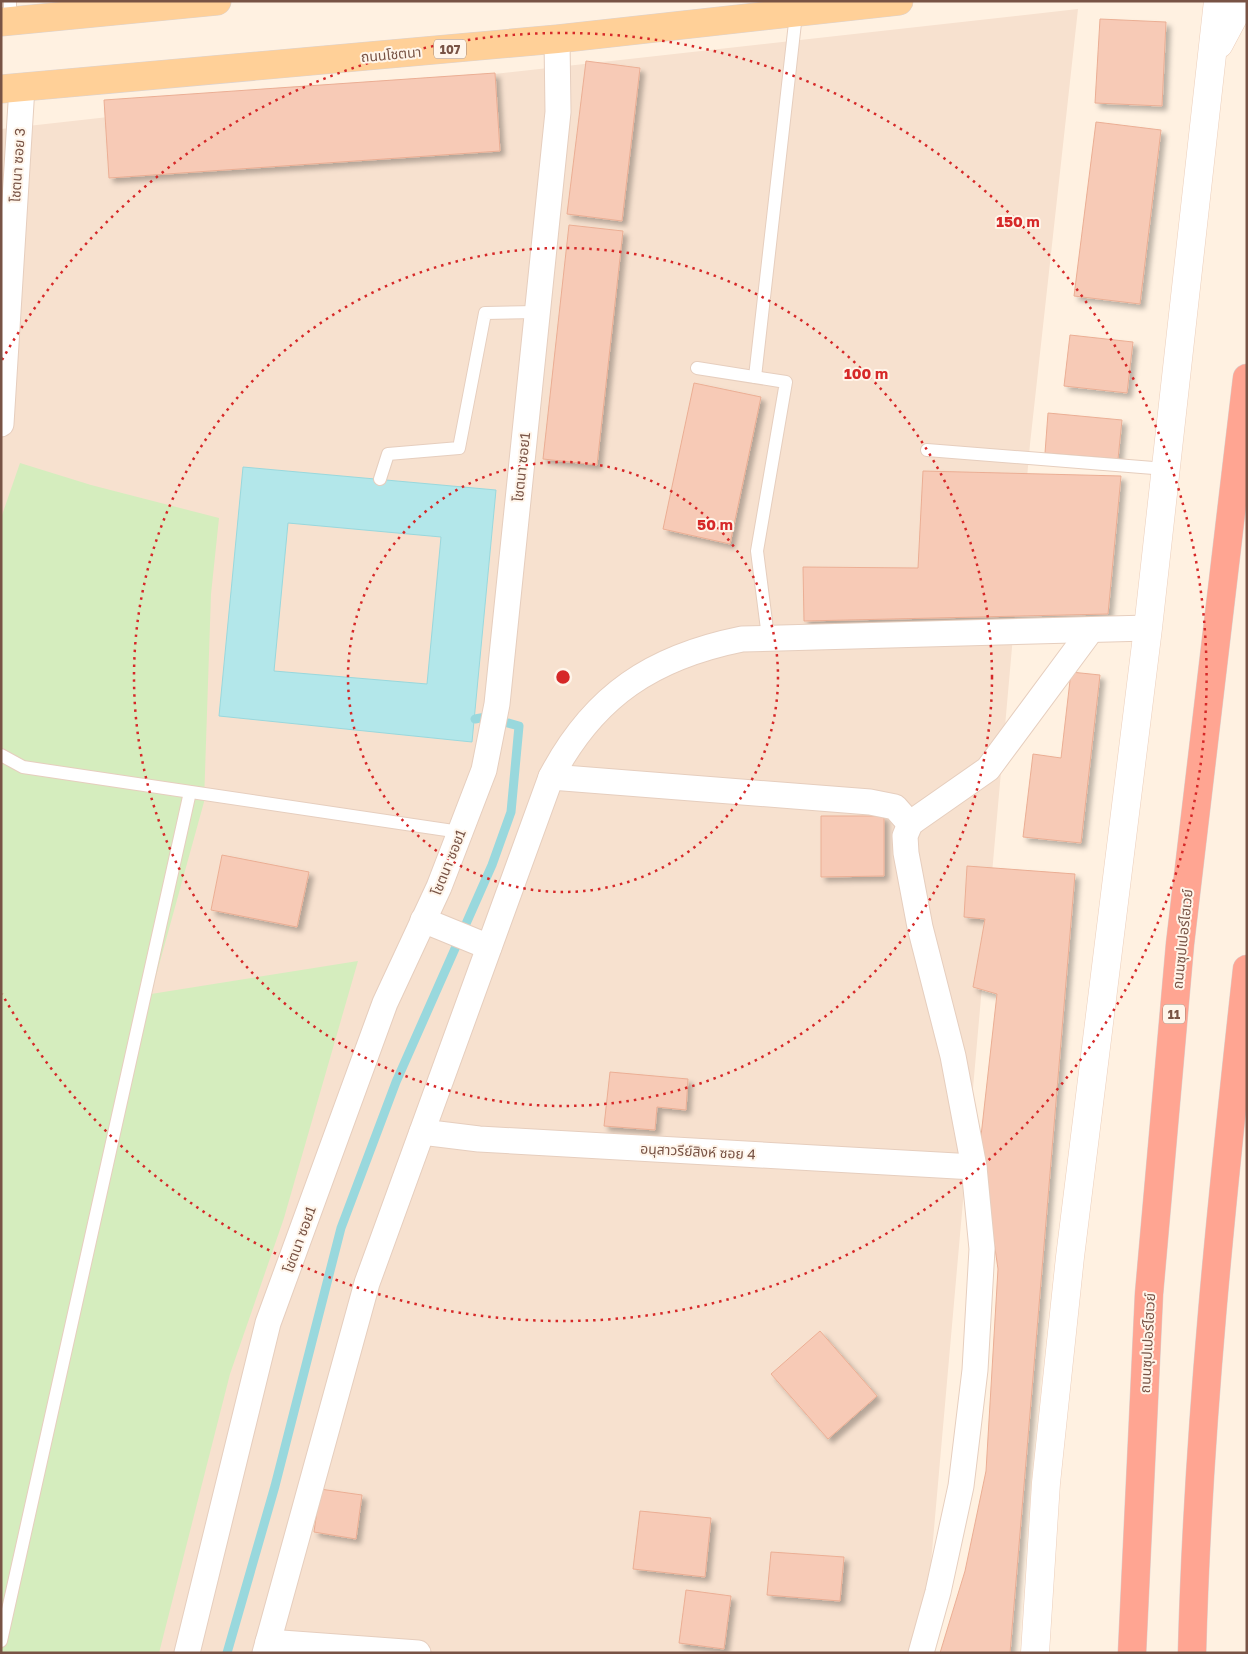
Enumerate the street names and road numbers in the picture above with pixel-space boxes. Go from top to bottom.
road number: 107 [434,40,466,59]
street label: ถนนโชตนา [360,43,422,65]
street label: โชตนา ซอย 3 [6,127,28,203]
street label: โชตนา ซอย1 [509,431,533,502]
street label: โชตนา ซอย1 [427,826,469,897]
street label: ถนนซุปเปอร์ไฮเวย์ [1168,888,1197,990]
road number: 11 [1163,1004,1185,1024]
street label: อนุสาวรีย์สิงห์ ซอย 4 [640,1139,756,1164]
street label: โชตนา ซอย1 [279,1203,319,1275]
street label: ถนนซุปเปอร์ไฮเวย์ [1136,1292,1159,1394]

